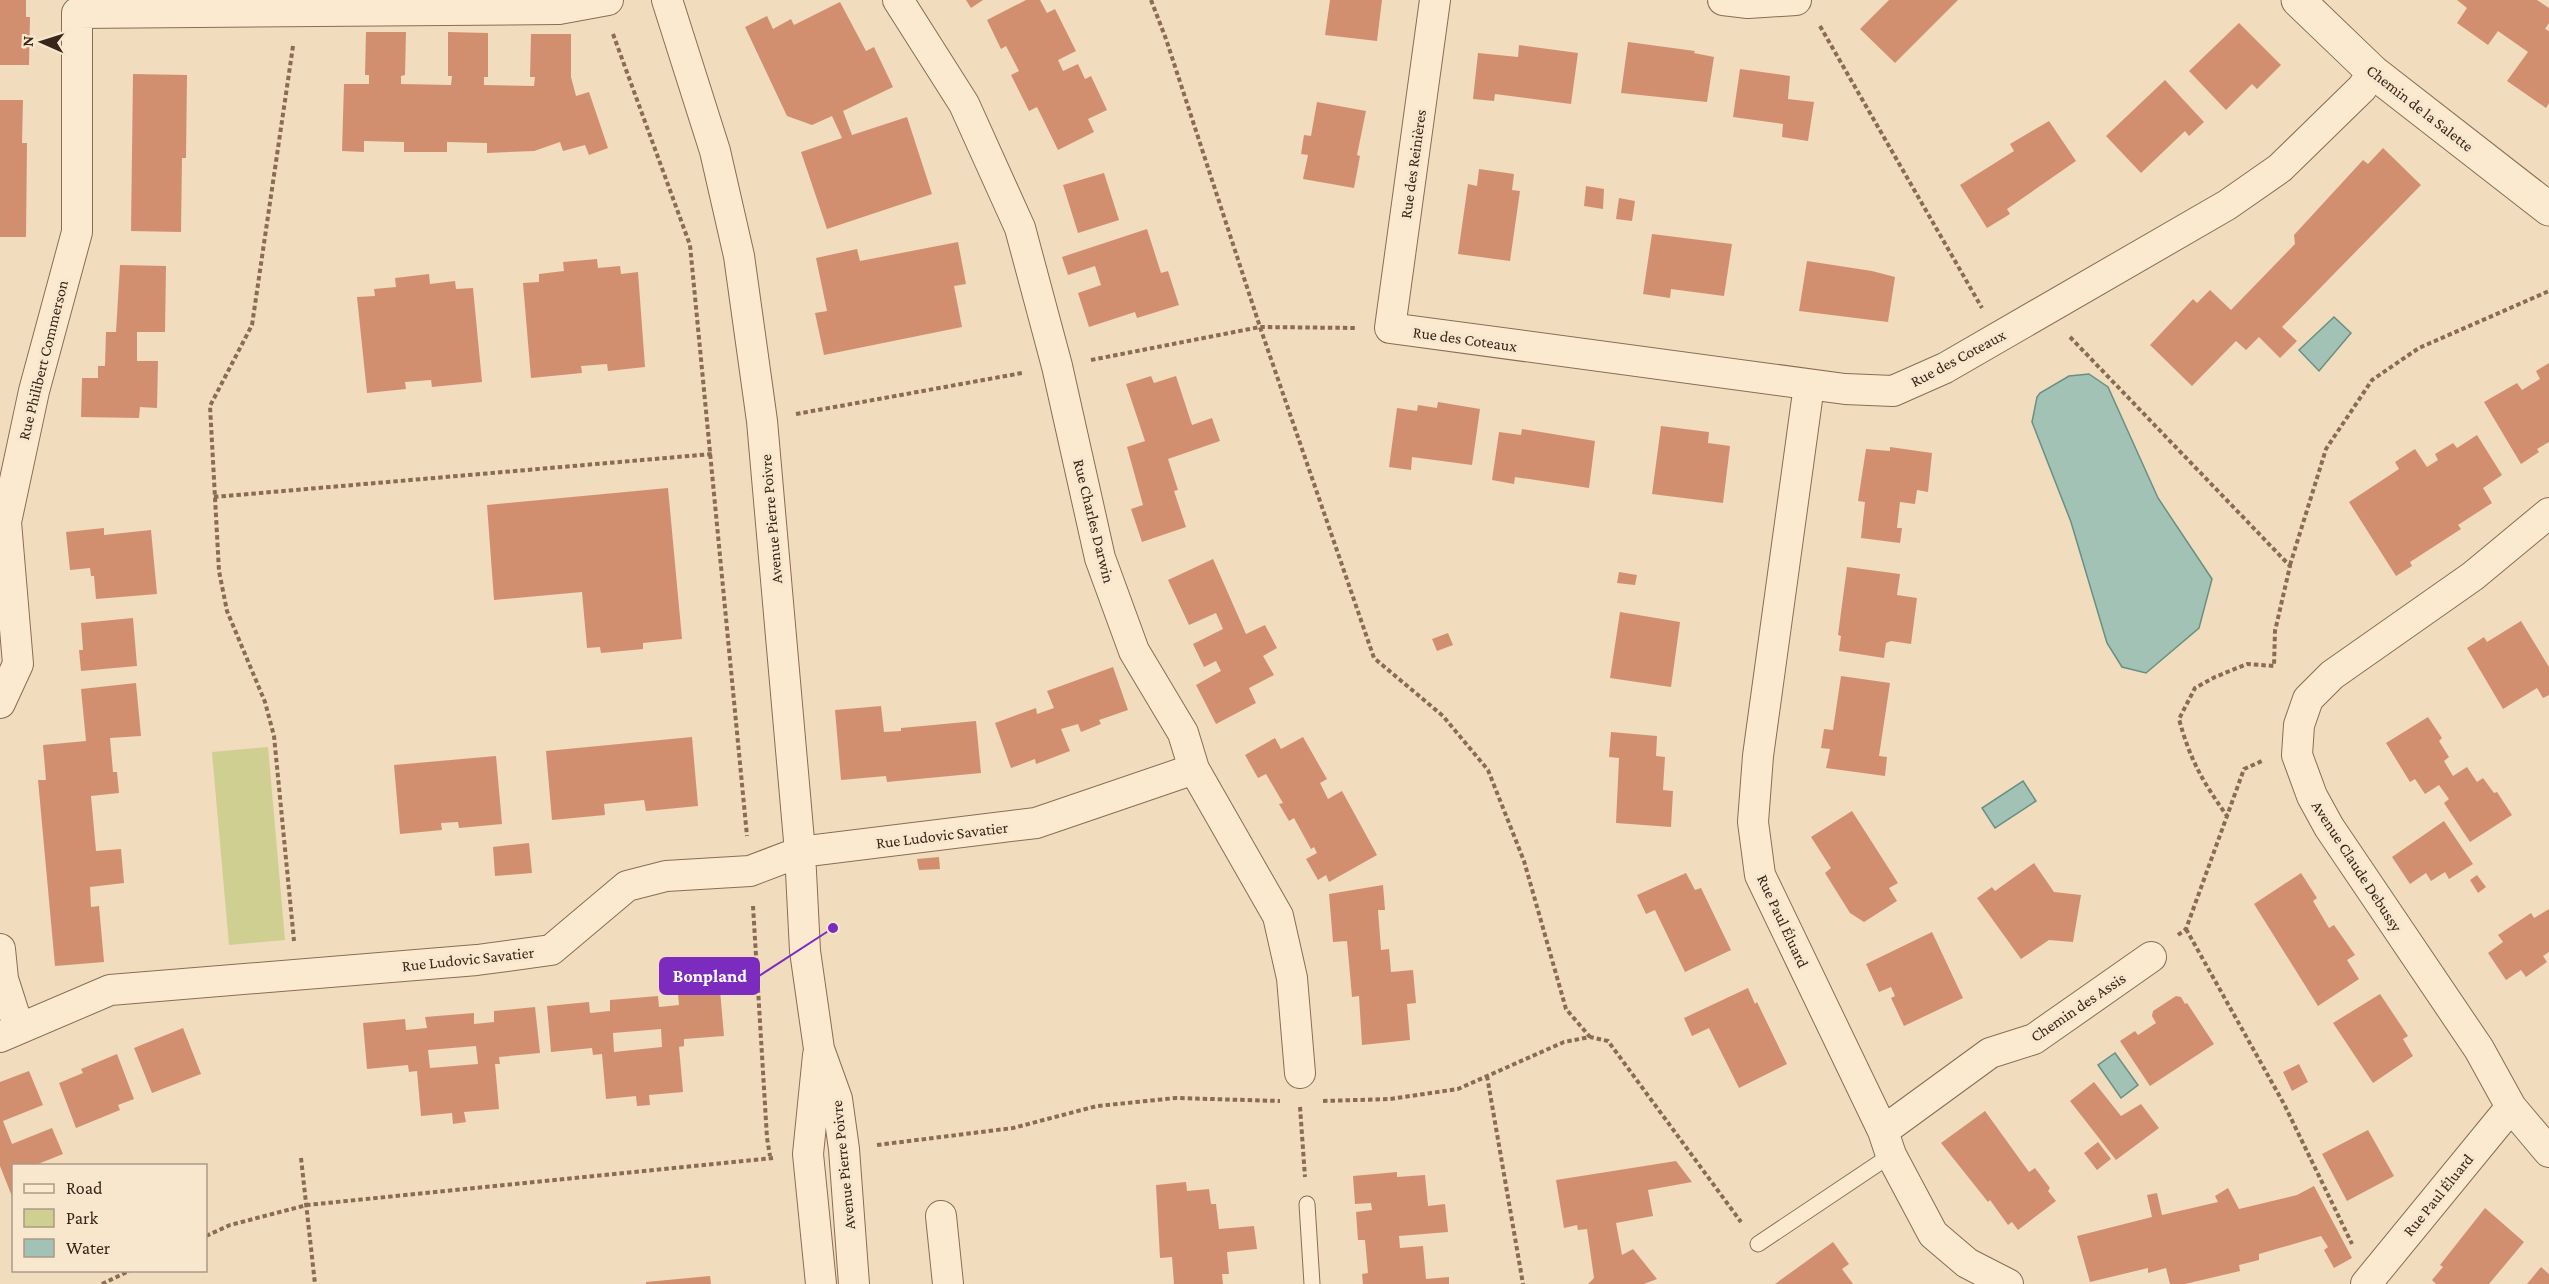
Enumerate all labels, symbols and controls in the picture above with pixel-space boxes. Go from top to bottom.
north arrow [12,12,72,72]
text: N [19,35,36,47]
street label: Chemin de la Salette [2363,61,2477,155]
street label: Rue des Reinières [1397,108,1429,220]
street label: Rue Philibert Commerson [15,278,71,442]
street label: Rue des Coteaux [1412,323,1519,355]
street label: Rue des Coteaux [1908,326,2009,390]
street label: Avenue Pierre Poivre [757,453,785,585]
street label: Rue Charles Darwin [1070,457,1118,585]
street label: Avenue Claude Debussy [2308,798,2406,936]
street label: Rue Ludovic Savatier [875,818,1009,852]
street label: Rue Paul Éluard [1754,872,1812,971]
street label: Rue Ludovic Savatier [401,944,535,974]
callout: Bonpland [660,958,759,994]
text: Bonpland [673,966,747,986]
street label: Chemin des Assis [2027,969,2129,1045]
street label: Avenue Pierre Poivre [828,1099,858,1231]
street label: Rue Paul Éluard [2400,1150,2477,1239]
legend [12,1164,207,1272]
text: Road [66,1178,103,1198]
text: Park [66,1208,98,1228]
text: Water [66,1238,111,1258]

